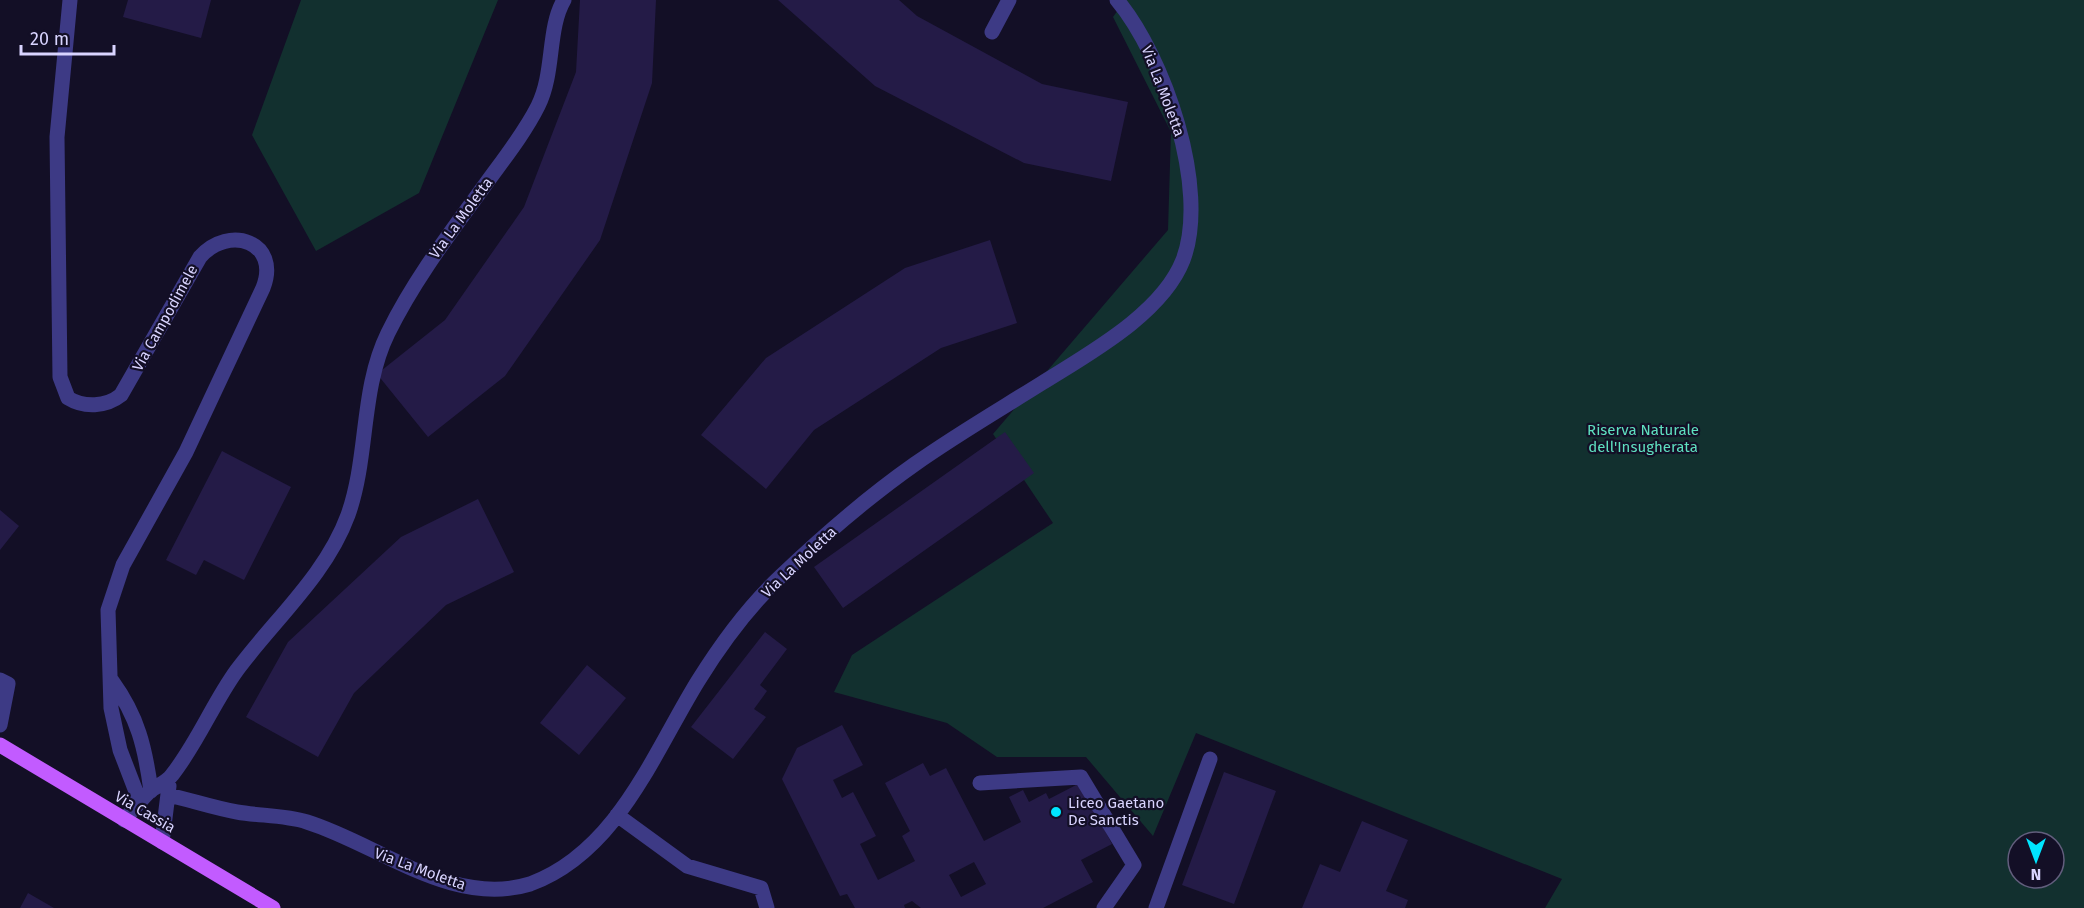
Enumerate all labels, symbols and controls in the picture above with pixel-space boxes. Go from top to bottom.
scale bar [21,18,114,56]
text: 20 m [30,28,69,50]
street label: Via La Moletta [1137,43,1189,139]
street label: Via La Moletta [426,174,496,262]
street label: Via Campodimele [128,262,202,374]
park label: Riserva Naturale dell'Insugherata [1587,421,1699,456]
street label: Via La Moletta [758,523,840,601]
street label: Via Cassia [111,787,179,837]
place label: Liceo Gaetano De Sanctis [1068,794,1164,829]
marker: Liceo Gaetano De Sanctis [1049,805,1063,819]
north arrow [2006,830,2066,890]
street label: Via La Moletta [372,844,468,894]
text: N [2031,865,2041,884]

